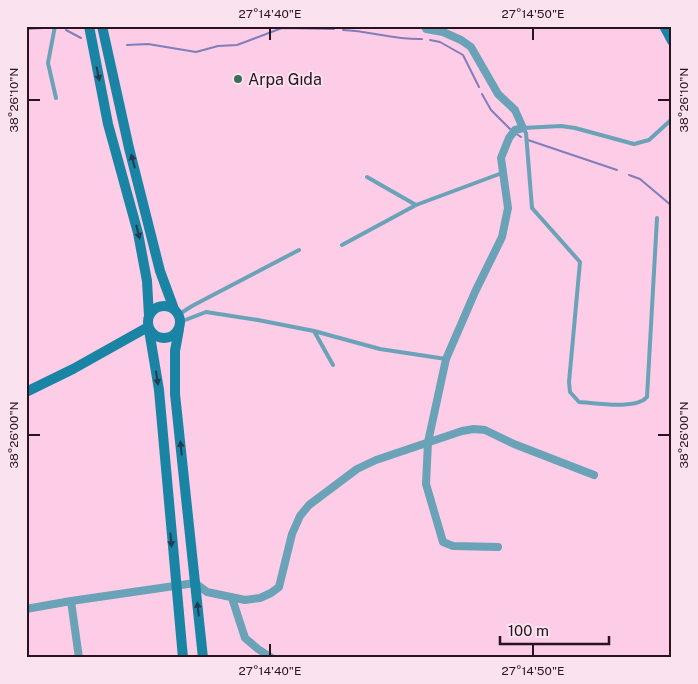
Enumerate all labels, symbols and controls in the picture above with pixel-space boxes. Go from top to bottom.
text: 27°14'40"E [239,7,301,21]
text: 27°14'50"E [502,7,564,21]
one-way arrow [95,67,103,83]
text: 38°26'10"N [7,68,21,132]
text: 38°26'10"N [677,68,691,132]
place label: Arpa Gıda [248,70,322,89]
marker: Arpa Gıda [232,73,244,85]
one-way arrow [129,154,137,169]
one-way arrow [134,224,142,239]
one-way arrow [153,370,161,386]
text: 38°26'00"N [7,401,21,469]
text: 38°26'00"N [677,401,691,469]
one-way arrow [177,439,185,455]
one-way arrow [168,532,176,548]
one-way arrow [193,601,201,617]
scale bar [500,614,609,646]
text: 100 m [508,622,549,639]
text: 27°14'40"E [239,664,301,678]
text: 27°14'50"E [502,664,564,678]

